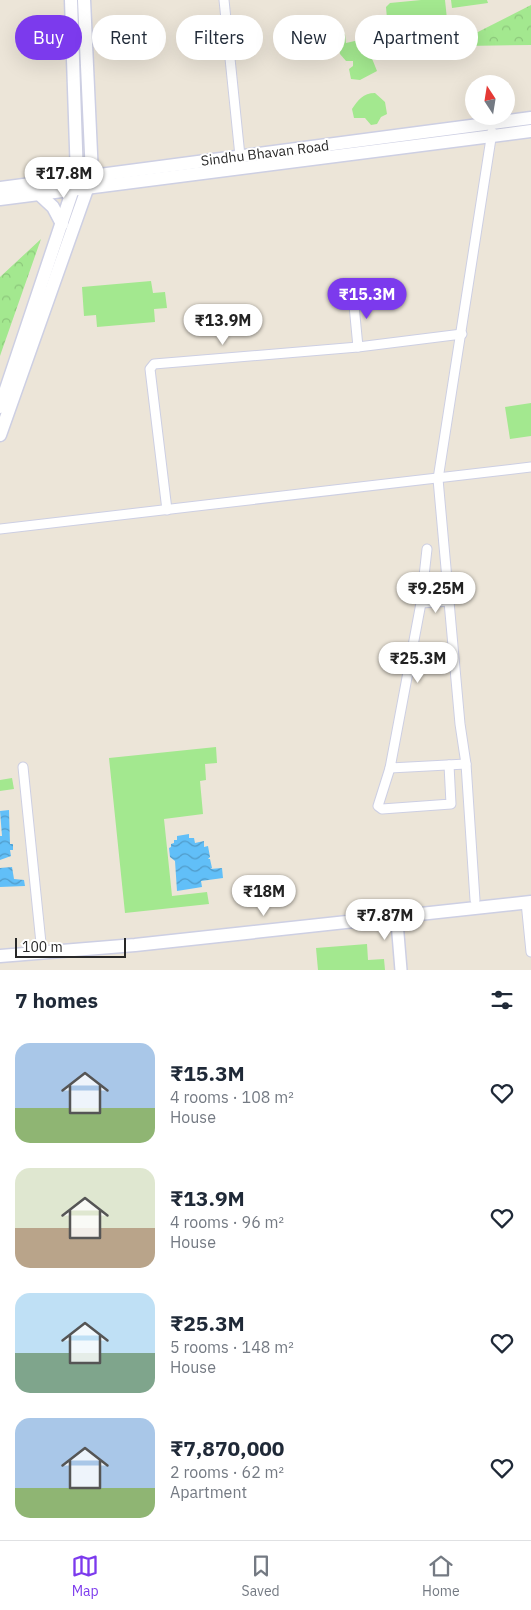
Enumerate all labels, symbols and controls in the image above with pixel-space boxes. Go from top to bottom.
chip: Buy [15,15,82,60]
chip: Rent [92,15,166,60]
chip: Filters [176,15,263,60]
chip: New [273,15,345,60]
chip: Apartment [355,15,478,60]
north arrow [465,75,515,125]
map controls [465,75,515,125]
street label: Sindhu Bhavan Road [200,136,330,170]
pin: ₹17.8M [23,156,105,199]
text: ₹17.8M [36,163,92,183]
pin: ₹15.3M [326,278,408,320]
text: ₹15.3M [339,284,395,304]
pin: ₹13.9M [182,304,264,346]
text: ₹13.9M [195,310,251,330]
pin: ₹9.25M [395,572,477,614]
text: ₹9.25M [408,578,464,598]
pin: ₹25.3M [377,642,459,684]
text: ₹25.3M [390,648,446,668]
pin: ₹18M [234,874,294,917]
text: ₹18M [243,881,285,901]
pin: ₹7.87M [344,898,426,941]
text: ₹7.87M [357,905,413,925]
scale bar [15,935,126,958]
text: 100 m [22,938,63,956]
text: 7 homes [15,986,98,1014]
icon: filters [488,986,516,1014]
text: ₹15.3M [170,1059,245,1087]
icon: home [55,1063,115,1123]
icon: heart [488,1079,516,1107]
text: 4 rooms · 108 m² [170,1087,294,1107]
text: House [170,1107,216,1127]
text: ₹13.9M [170,1184,245,1212]
icon: home [55,1188,115,1248]
icon: heart [488,1204,516,1232]
text: 4 rooms · 96 m² [170,1212,284,1232]
text: House [170,1232,216,1252]
text: ₹25.3M [170,1309,245,1337]
icon: home [55,1313,115,1373]
icon: heart [488,1329,516,1357]
text: 5 rooms · 148 m² [170,1337,294,1357]
text: House [170,1357,216,1377]
text: ₹7,870,000 [170,1434,284,1462]
icon: home [55,1438,115,1498]
icon: heart [488,1454,516,1482]
text: 2 rooms · 62 m² [170,1462,284,1482]
text: Apartment [170,1482,247,1502]
tab: Map [71,1552,99,1600]
tab: Saved [242,1552,280,1600]
tab: Home [422,1552,460,1600]

